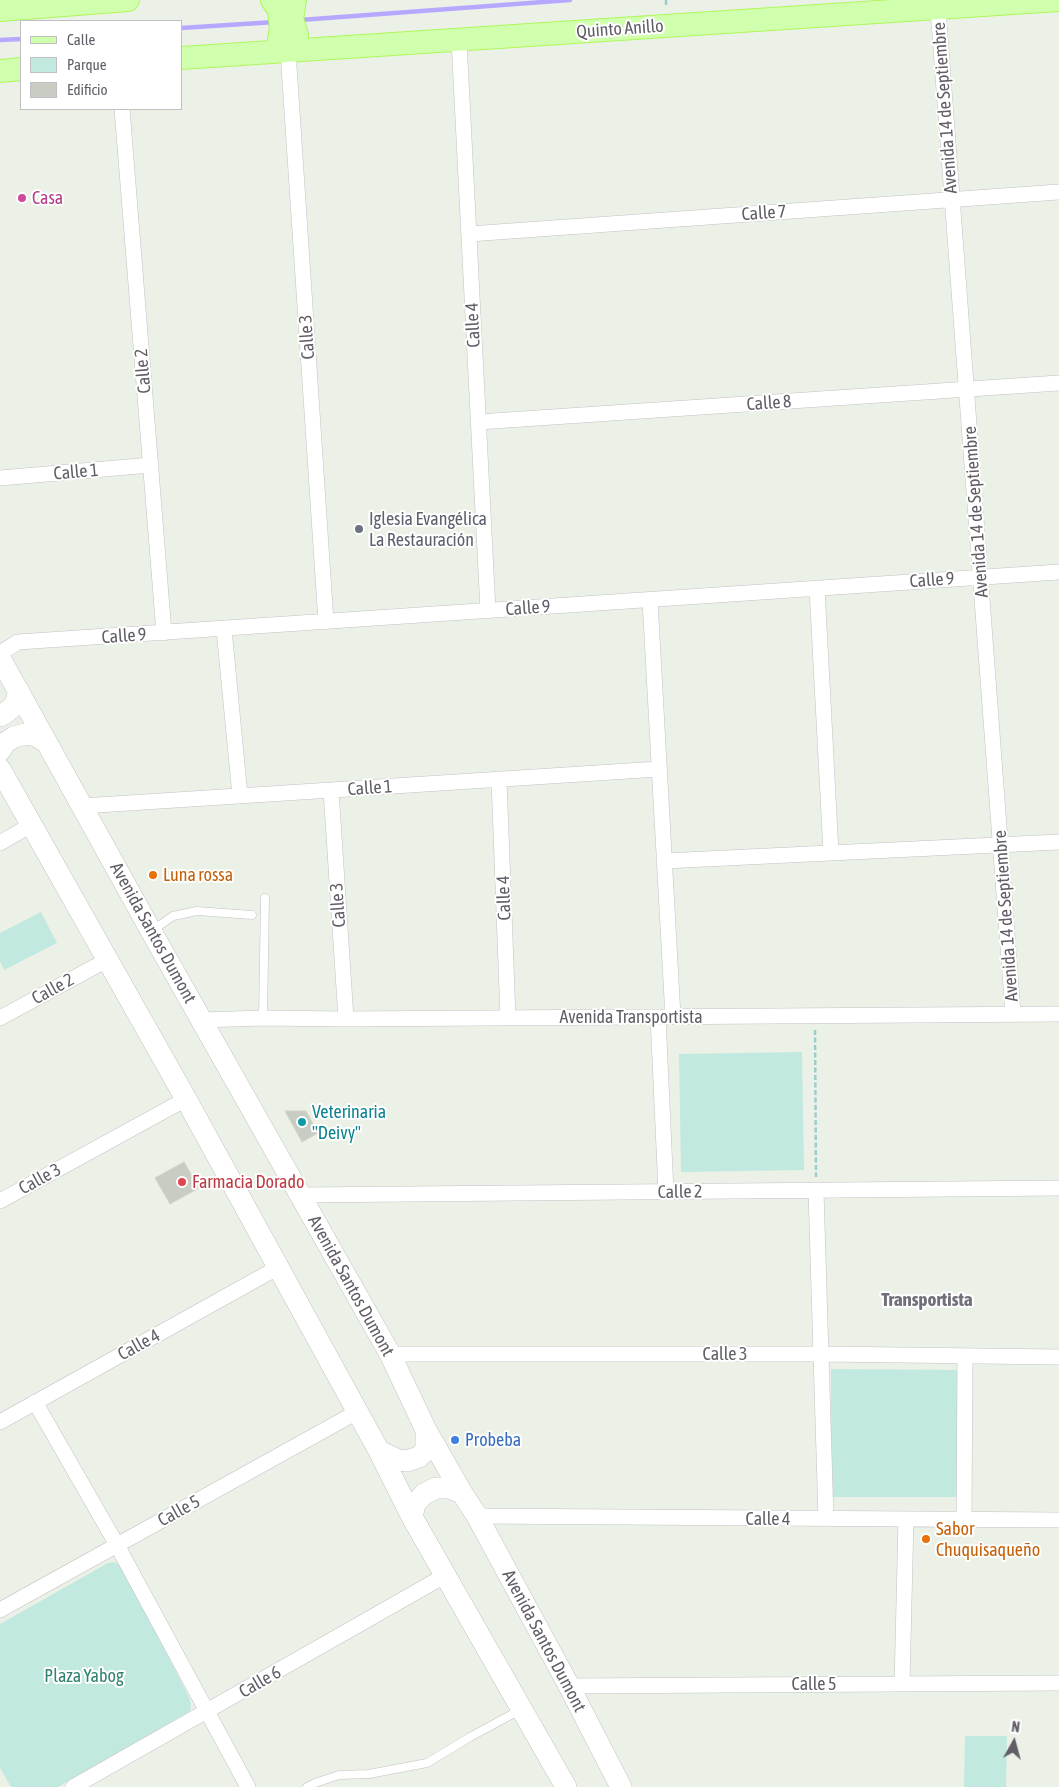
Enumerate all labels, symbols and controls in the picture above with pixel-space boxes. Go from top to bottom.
street label: Quinto Anillo [576,15,664,43]
legend [20,20,182,110]
street label: Avenida 14 de Septiembre [928,22,962,194]
text: Calle [67,31,95,48]
text: Parque [67,56,107,73]
text: Edificio [67,81,108,98]
place label: Casa [32,187,63,209]
marker: Casa [16,192,28,204]
street label: Calle 7 [741,201,787,225]
street label: Calle 4 [461,302,485,348]
street label: Calle 3 [295,314,319,360]
street label: Calle 2 [130,348,156,394]
street label: Calle 8 [746,391,792,415]
street label: Avenida 14 de Septiembre [959,426,993,598]
street label: Calle 1 [53,459,99,485]
place label: Iglesia Evangélica La Restauración [369,508,487,550]
marker: Iglesia Evangélica La Restauración [353,523,365,535]
street label: Calle 9 [909,568,955,592]
street label: Calle 9 [505,596,551,620]
street label: Calle 9 [101,624,147,648]
street label: Calle 1 [347,776,393,800]
street label: Avenida 14 de Septiembre [989,830,1023,1002]
street label: Avenida Santos Dumont [105,859,201,1007]
place label: Luna rossa [163,864,233,886]
marker: Luna rossa [147,869,159,881]
street label: Calle 4 [492,875,516,921]
street label: Calle 3 [326,882,350,928]
street label: Calle 2 [28,969,78,1009]
street label: Avenida Transportista [559,1006,703,1028]
place label: Veterinaria "Deivy" [312,1101,386,1144]
marker: Veterinaria "Deivy" [296,1116,308,1128]
street label: Calle 3 [15,1159,65,1199]
place label: Farmacia Dorado [192,1171,304,1193]
marker: Farmacia Dorado [176,1176,188,1188]
street label: Calle 2 [657,1181,703,1203]
street label: Avenida Santos Dumont [303,1212,399,1360]
district label: Transportista [881,1289,973,1311]
street label: Calle 4 [114,1325,164,1365]
street label: Calle 3 [703,1343,747,1365]
place label: Probeba [465,1429,521,1451]
marker: Probeba [449,1434,461,1446]
street label: Calle 5 [154,1491,204,1531]
street label: Calle 4 [746,1508,790,1530]
place label: Sabor Chuquisaqueño [936,1518,1040,1560]
marker: Sabor Chuquisaqueño [920,1533,932,1545]
street label: Avenida Santos Dumont [497,1566,591,1716]
street label: Calle 6 [235,1661,285,1703]
park label: Plaza Yabog [44,1665,124,1687]
street label: Calle 5 [792,1673,836,1695]
north arrow [989,1717,1039,1767]
text: N [1011,1719,1021,1736]

